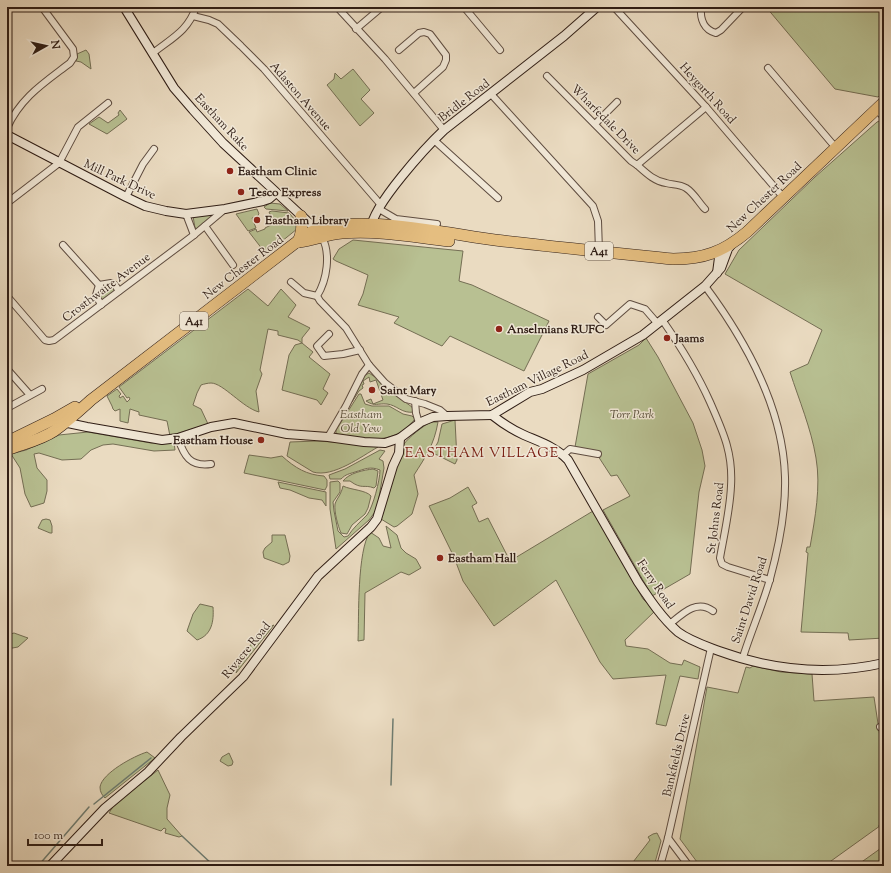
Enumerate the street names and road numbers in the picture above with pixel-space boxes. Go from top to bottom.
street label: Adaston Avenue [265,58,336,136]
street label: Heygarth Road [675,59,740,128]
street label: Bridle Road [435,75,494,127]
street label: Wharfedale Drive [566,81,645,159]
street label: Eastham Rake [190,90,253,156]
street label: Mill Park Drive [80,155,159,205]
street label: New Chester Road [723,158,806,237]
street label: New Chester Road [199,231,288,304]
road number: A41 [585,242,613,260]
street label: Crosthwaite Avenue [59,248,155,327]
road number: A41 [180,312,208,330]
street label: Eastham Village Road [483,346,592,412]
street label: St Johns Road [703,481,729,555]
street label: Saint David Road [727,554,773,646]
street label: Ferry Road [632,556,679,613]
street label: Rivacre Road [218,618,276,683]
street label: Bankfields Drive [659,711,695,799]

